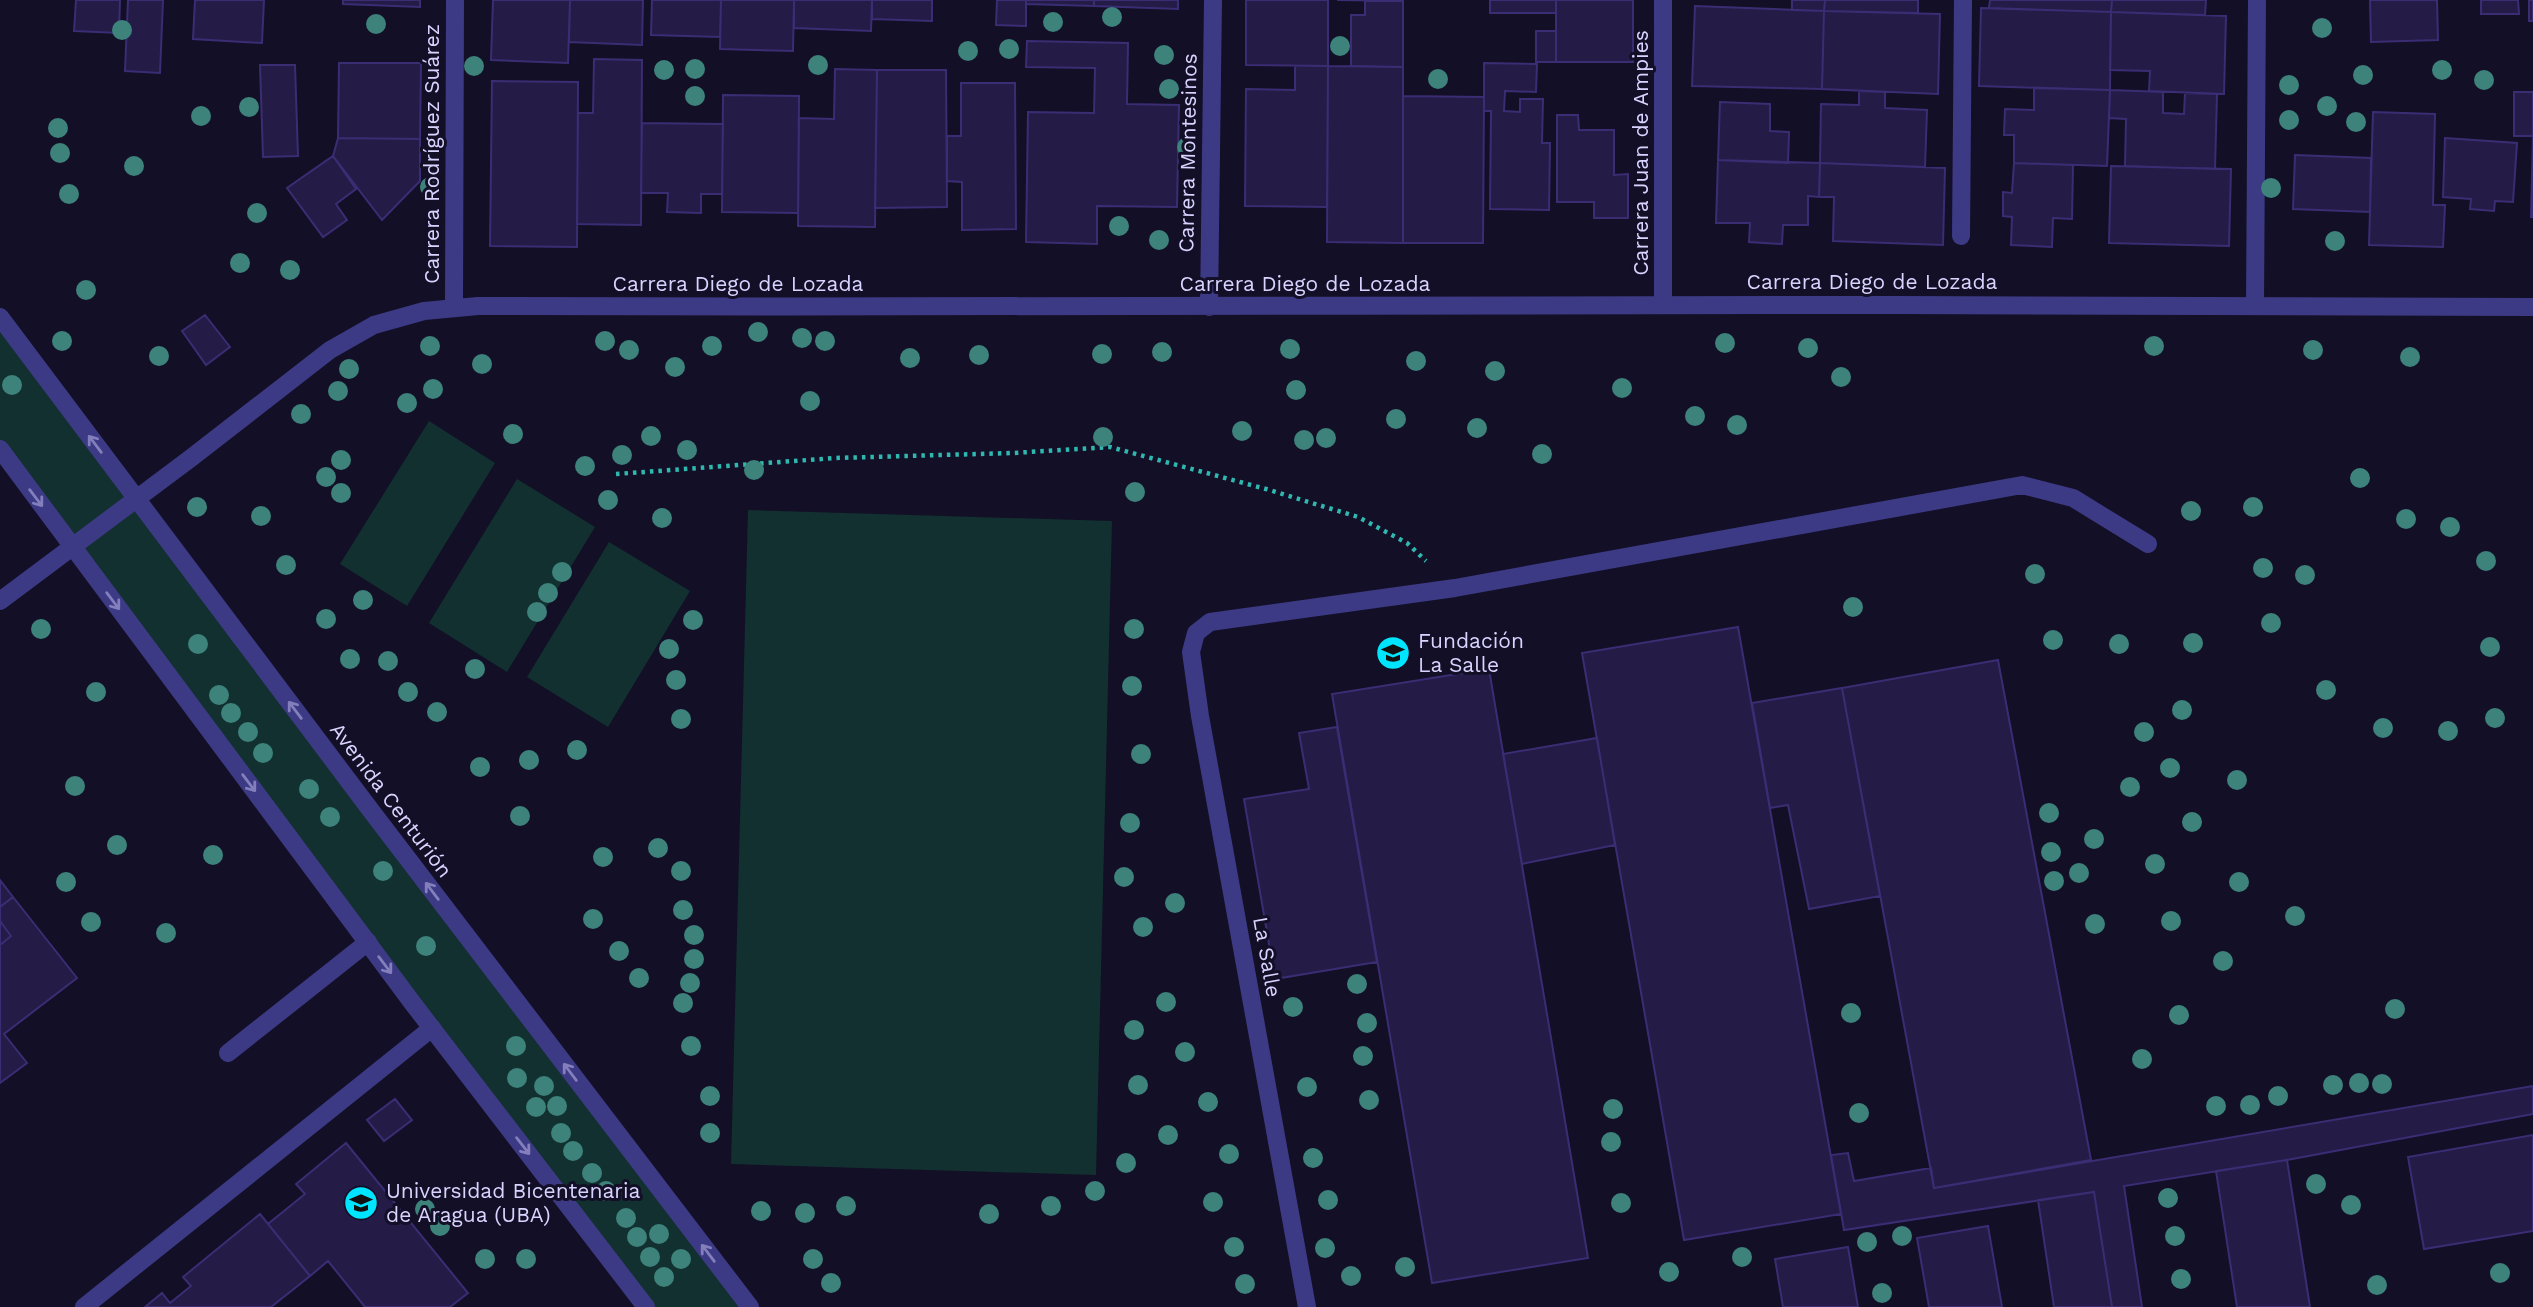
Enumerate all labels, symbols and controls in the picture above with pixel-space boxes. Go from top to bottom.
street label: Carrera Rodríguez Suárez [419,24,444,284]
street label: Carrera Juan de Ampies [1628,30,1653,276]
street label: Carrera Montesinos [1173,53,1202,253]
street label: Carrera Diego de Lozada [1747,269,1998,294]
street label: Carrera Diego de Lozada [613,271,864,296]
street label: Carrera Diego de Lozada [1180,271,1431,296]
one-way arrow [88,435,102,454]
one-way arrow [28,488,43,507]
one-way arrow [105,591,120,609]
place label: Fundación La Salle [1418,628,1524,677]
school or university icon: Fundación La Salle [1374,634,1412,672]
one-way arrow [287,701,302,719]
street label: Avenida Centurión [325,717,458,882]
one-way arrow [241,773,256,792]
one-way arrow [425,882,440,901]
street label: La Salle [1248,915,1287,999]
one-way arrow [377,956,392,974]
one-way arrow [563,1063,577,1082]
one-way arrow [515,1137,530,1155]
place label: Universidad Bicentenaria de Aragua (UBA) [386,1178,641,1227]
school or university icon: Universidad Bicentenaria de Aragua (UBA) [342,1184,380,1222]
one-way arrow [701,1244,716,1263]

